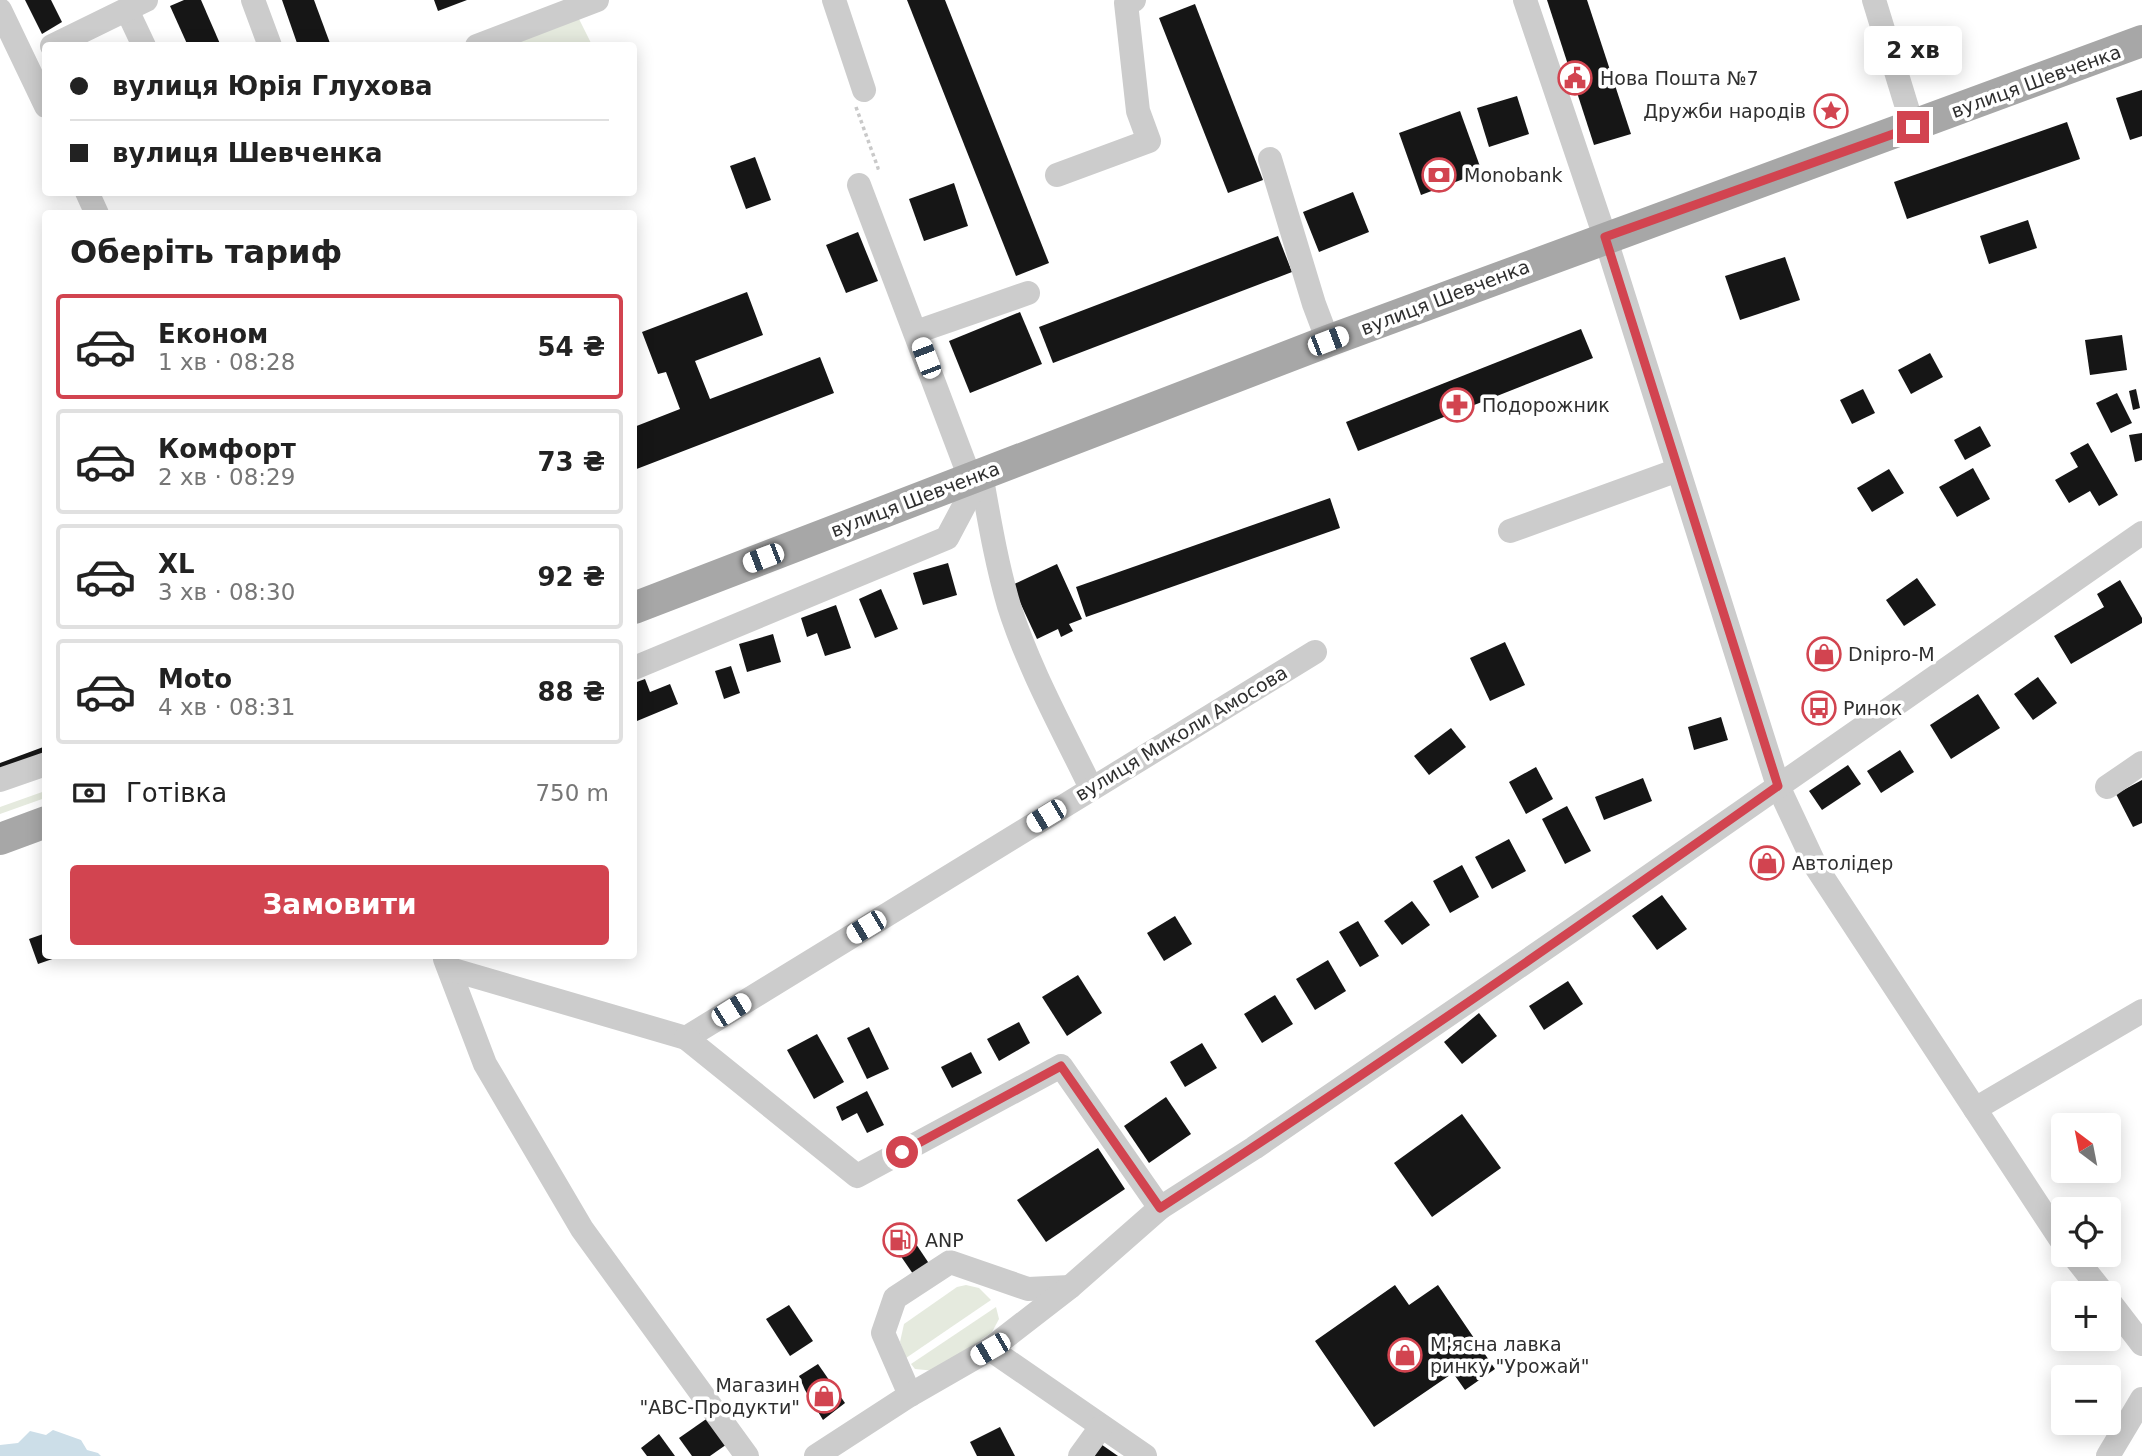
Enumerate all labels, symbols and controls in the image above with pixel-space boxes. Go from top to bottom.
callout: 2 хв [1864,25,1962,74]
text: 2 хв [1886,37,1940,63]
street label: вулиця Шевченка [1948,40,2124,122]
public building icon: Нова Пошта №7 [1556,59,1594,97]
place label: Нова Пошта №7 [1600,67,1759,89]
text: вулиця Юрія Глухова [112,71,433,101]
place icon: Дружби народів [1812,92,1850,130]
place label: Дружби народів [1643,100,1806,122]
route end [1897,111,1929,143]
text: вулиця Шевченка [112,138,383,168]
bank icon: Monobank [1420,156,1458,194]
place label: Monobank [1464,164,1562,186]
text: Оберіть тариф [70,233,342,271]
street label: вулиця Шевченка [1358,255,1532,339]
icon: car [74,315,137,378]
text: Економ [158,319,268,349]
car [1305,324,1352,358]
text: 54 ₴ [537,332,605,362]
car [909,335,944,381]
text: 1 хв · 08:28 [158,349,295,375]
pharmacy icon: Подорожник [1438,386,1476,424]
place label: Подорожник [1482,394,1610,416]
icon: car [74,430,137,493]
text: Комфорт [158,434,296,464]
text: 73 ₴ [537,447,605,477]
street label: вулиця Шевченка [828,457,1002,541]
text: 2 хв · 08:29 [158,464,295,490]
car [740,541,787,575]
icon: car [74,545,137,608]
text: XL [158,549,195,579]
text: 92 ₴ [537,562,605,592]
text: 3 хв · 08:30 [158,579,295,605]
shop icon: Dnipro-M [1805,635,1843,673]
place label: Dnipro-M [1848,643,1935,665]
icon: car [74,660,137,723]
street label: вулиця Миколи Амосова [1071,661,1291,805]
text: Moto [158,664,232,694]
text: 88 ₴ [537,677,605,707]
bus stop icon: Ринок [1800,689,1838,727]
text: 4 хв · 08:31 [158,694,295,720]
place label: Ринок [1843,697,1902,719]
icon: cash [70,774,108,812]
text: Готівка [126,778,227,808]
text: 750 m [535,780,609,806]
car [1023,796,1070,836]
shop icon: Автолідер [1748,844,1786,882]
place label: Автолідер [1792,852,1893,874]
button: Замовити [70,865,609,945]
car [843,907,890,947]
car [708,990,755,1030]
north arrow [2051,1113,2121,1183]
map controls [2051,1113,2121,1435]
route start [886,1136,918,1168]
button: locate [2051,1197,2121,1267]
fuel station icon: ANP [881,1221,919,1259]
place label: ANP [925,1229,964,1251]
button: + [2051,1281,2121,1351]
car [967,1329,1014,1369]
place label: М'ясна лавка ринку "Урожай" [1430,1333,1589,1377]
shop icon: М'ясна лавка ринку "Урожай" [1386,1336,1424,1374]
button: − [2051,1365,2121,1435]
place label: Магазин "ABC-Продукти" [639,1374,800,1418]
shop icon: Магазин "ABC-Продукти" [805,1377,843,1415]

